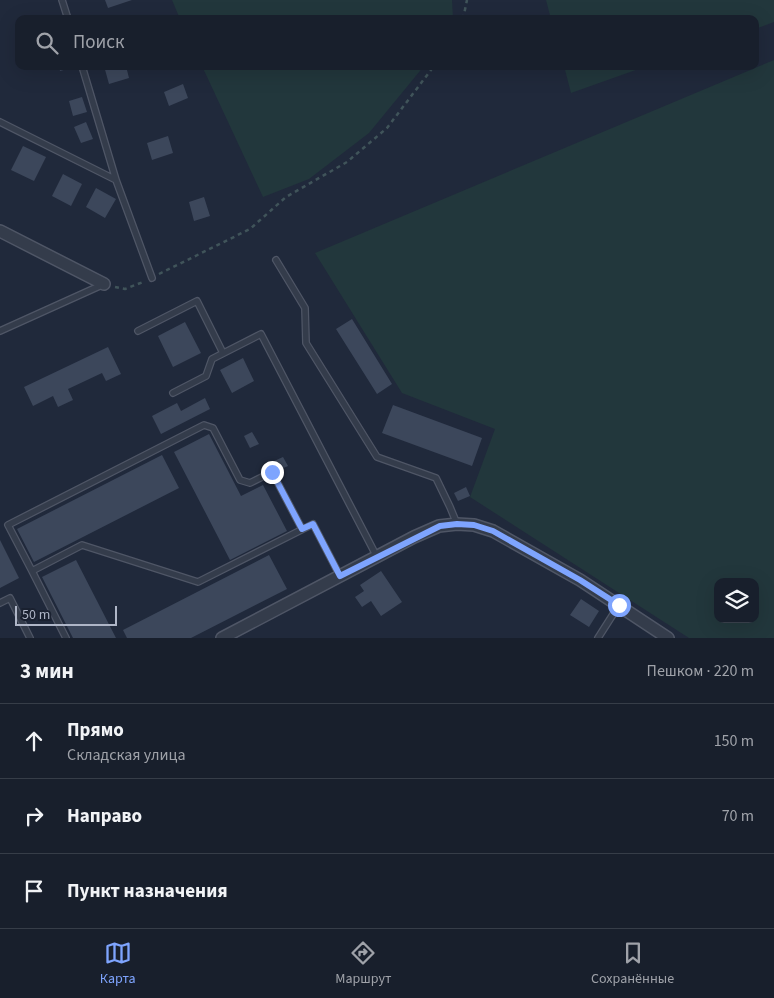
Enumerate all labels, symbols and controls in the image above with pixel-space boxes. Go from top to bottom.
search box [15,15,759,70]
icon: search [33,29,61,57]
text: Поиск [73,29,124,56]
route end [261,461,284,484]
map controls [714,578,759,623]
button: layers [714,578,759,623]
route start [608,594,631,617]
scale bar [15,603,118,626]
text: 50 m [22,605,50,625]
text: 3 мин [20,656,74,686]
text: Пешком · 220 m [647,660,754,682]
text: Прямо [67,717,124,744]
icon: ahead [20,727,48,755]
text: 150 m [714,730,754,752]
text: Складская улица [67,744,186,766]
icon: right [20,802,48,830]
text: Направо [67,803,142,830]
text: 70 m [722,805,754,827]
icon: arrive [20,877,48,905]
text: Пункт назначения [67,878,228,905]
tab: Карта [100,939,136,989]
tab: Маршрут [335,939,391,989]
tab: Сохранённые [591,939,674,989]

